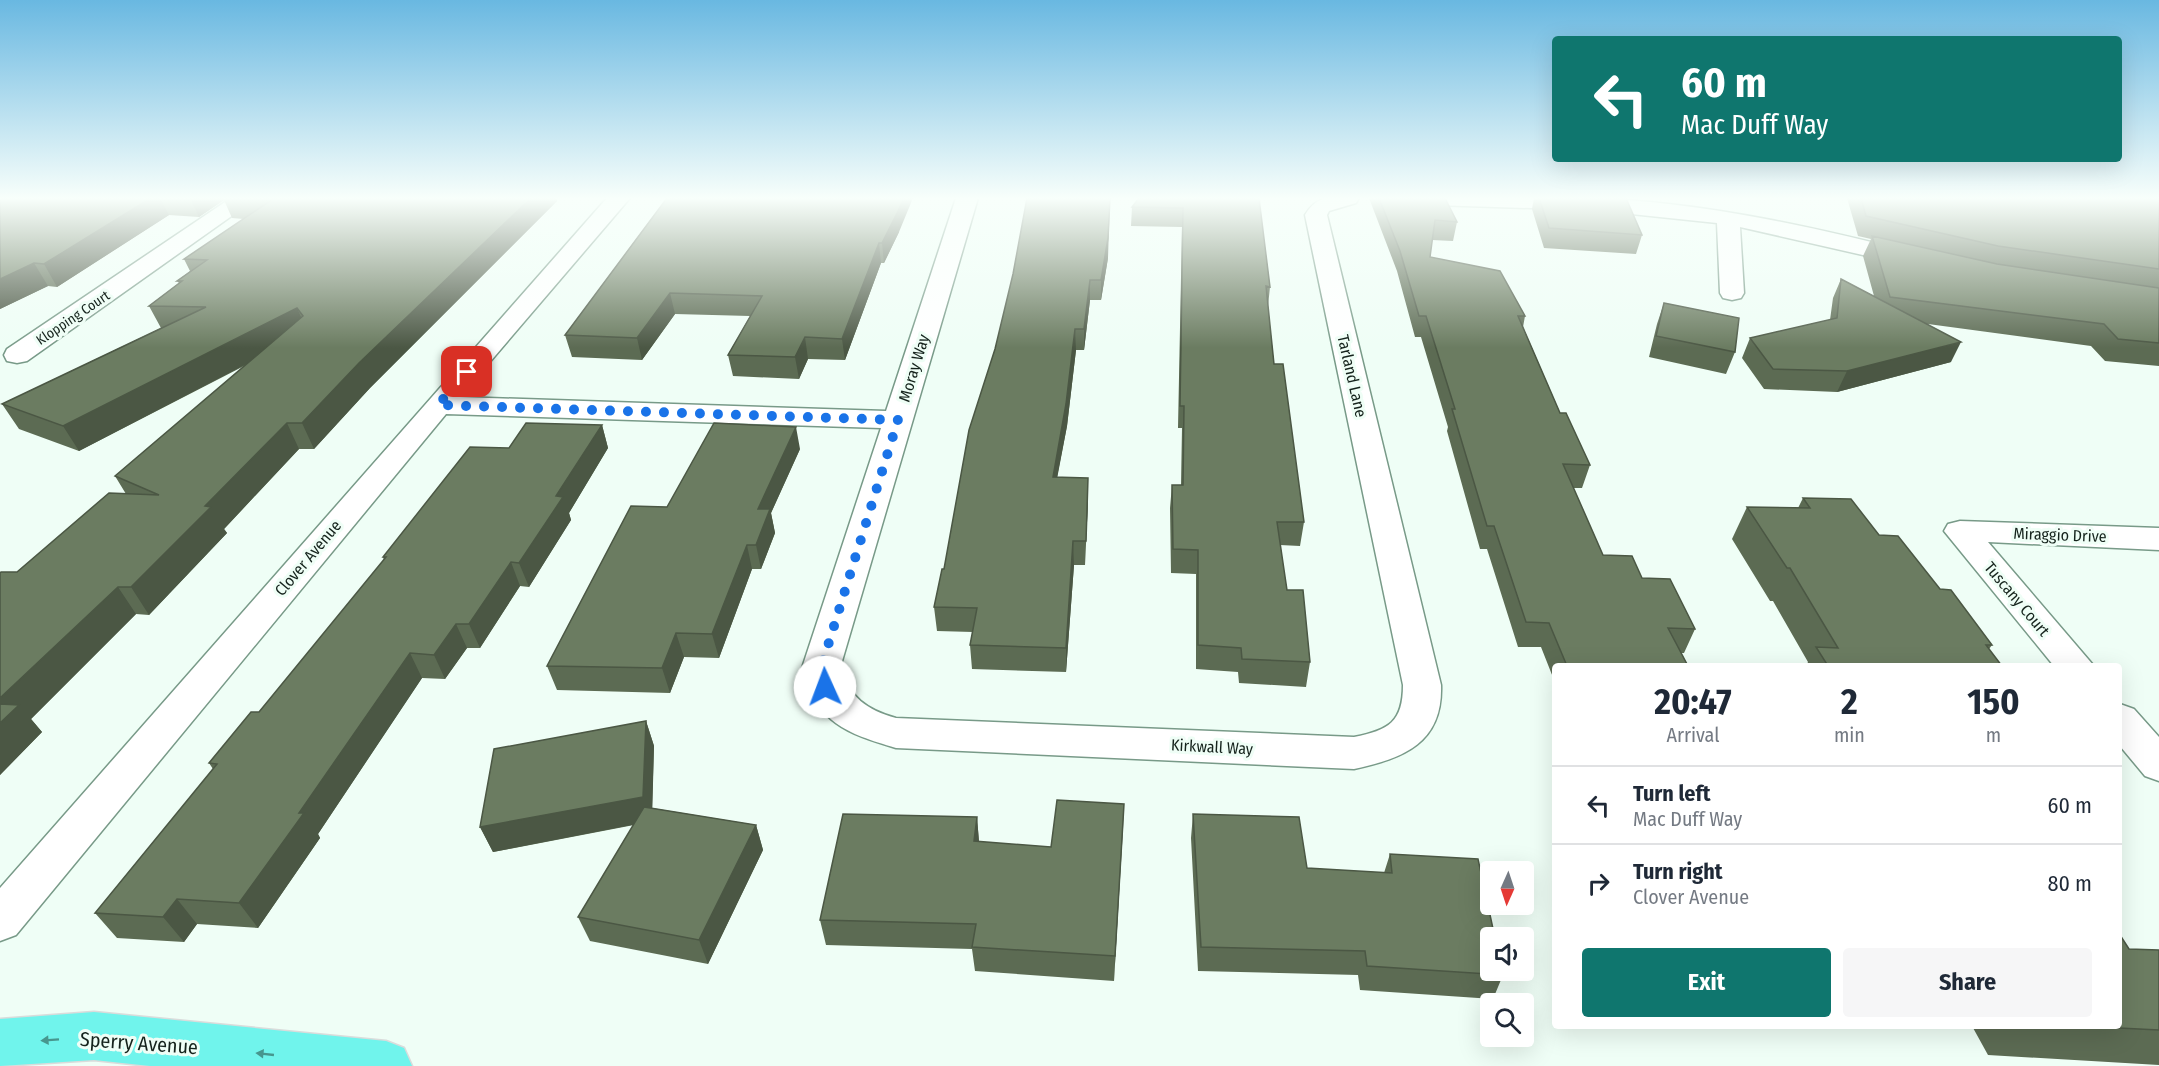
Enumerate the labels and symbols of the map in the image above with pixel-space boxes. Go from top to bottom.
street label: Klopping Court [33,287,113,349]
street label: Moray Way [895,331,934,404]
street label: Tarland Lane [1333,333,1371,419]
pin [441,346,492,397]
street label: Clover Avenue [271,516,345,600]
street label: Miraggio Drive [2013,524,2107,546]
street label: Tuscany Court [1980,558,2054,641]
position arrow [793,655,857,719]
street label: Kirkwall Way [1171,735,1254,759]
north arrow [1480,861,1534,915]
street label: Sperry Avenue [79,1027,199,1059]
one-way arrow [40,1035,59,1044]
one-way arrow [255,1049,274,1059]

